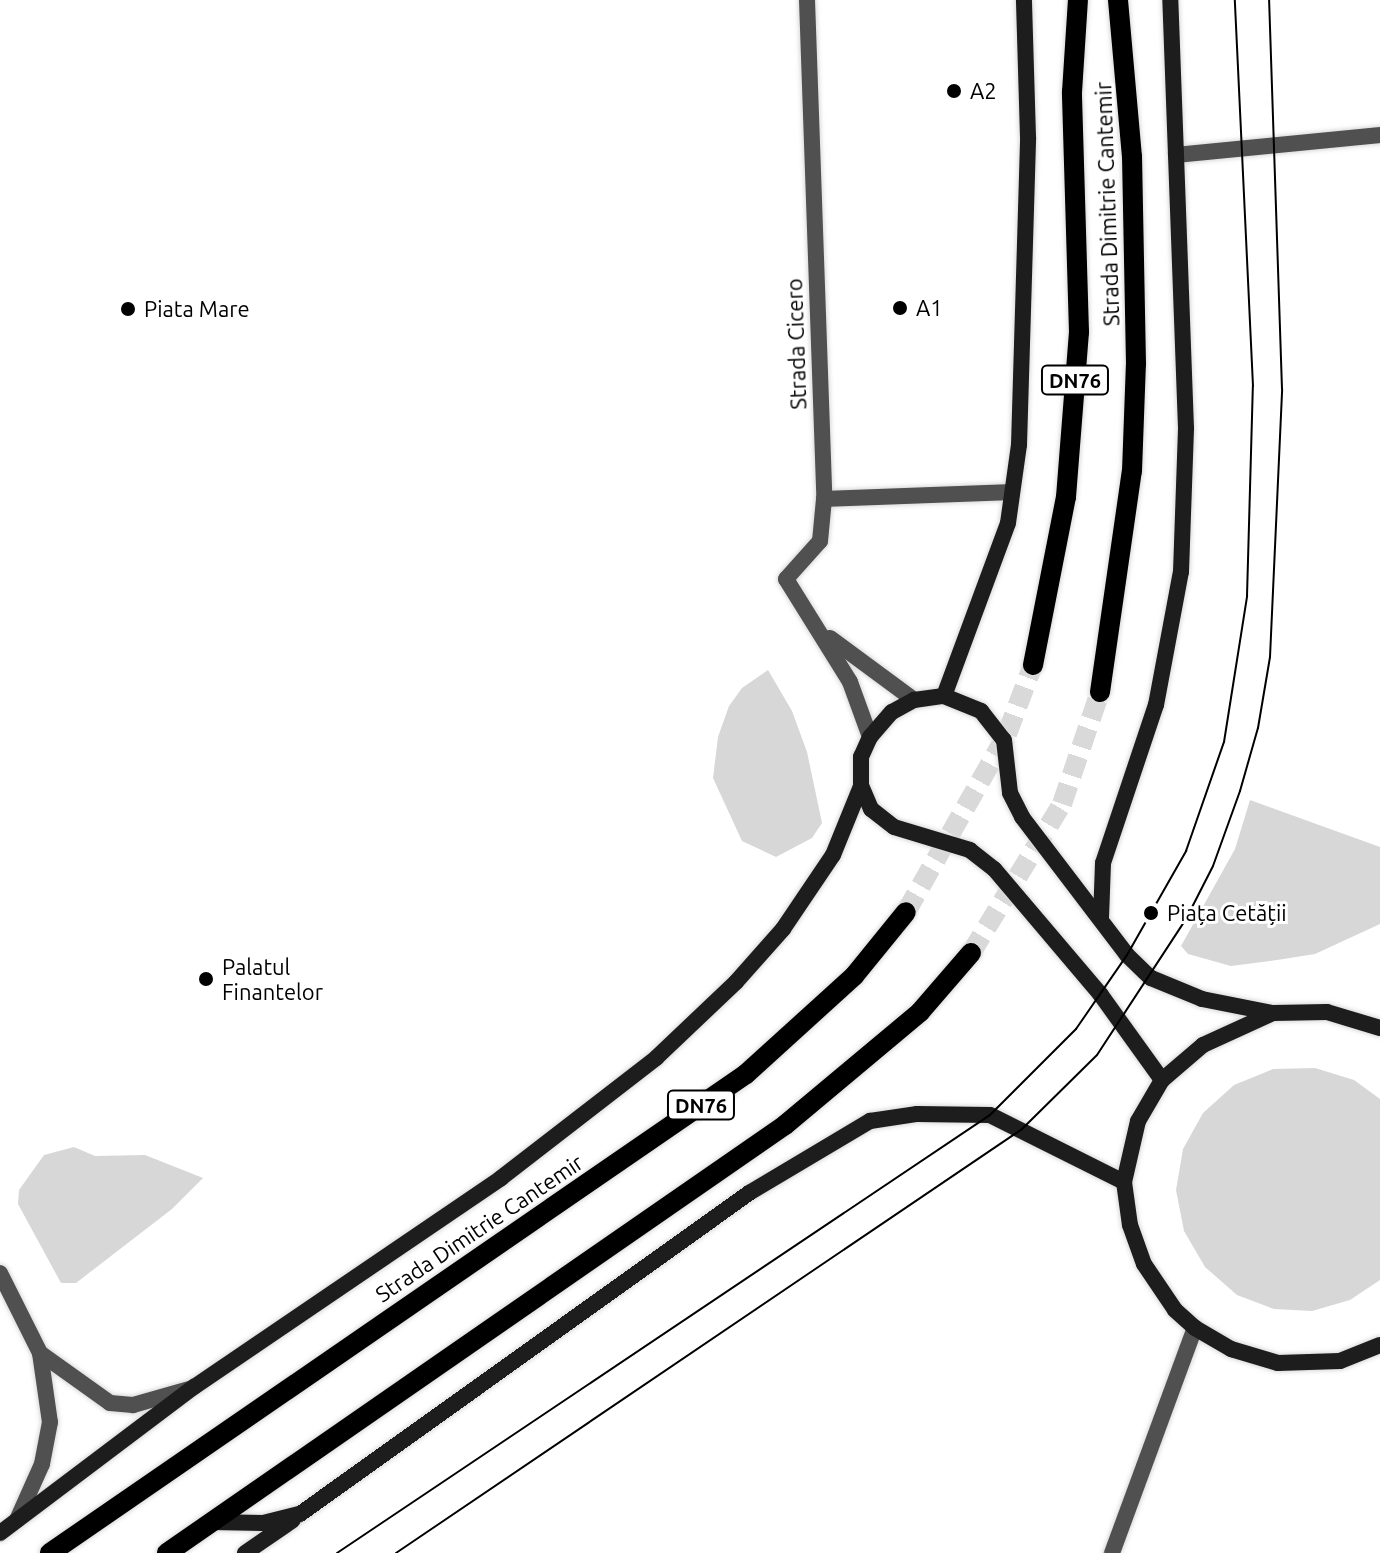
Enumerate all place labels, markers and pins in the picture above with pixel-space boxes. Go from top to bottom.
place label: A2 [970,78,997,104]
marker: A2 [945,82,963,100]
place label: A1 [916,295,943,321]
place label: Piata Mare [144,296,250,322]
marker: A1 [891,299,909,317]
marker: Piata Mare [119,300,137,318]
place label: Piața Cetății [1167,900,1287,926]
marker: Piața Cetății [1142,904,1160,922]
place label: Palatul Finantelor [222,953,323,1004]
marker: Palatul Finantelor [197,970,215,988]

